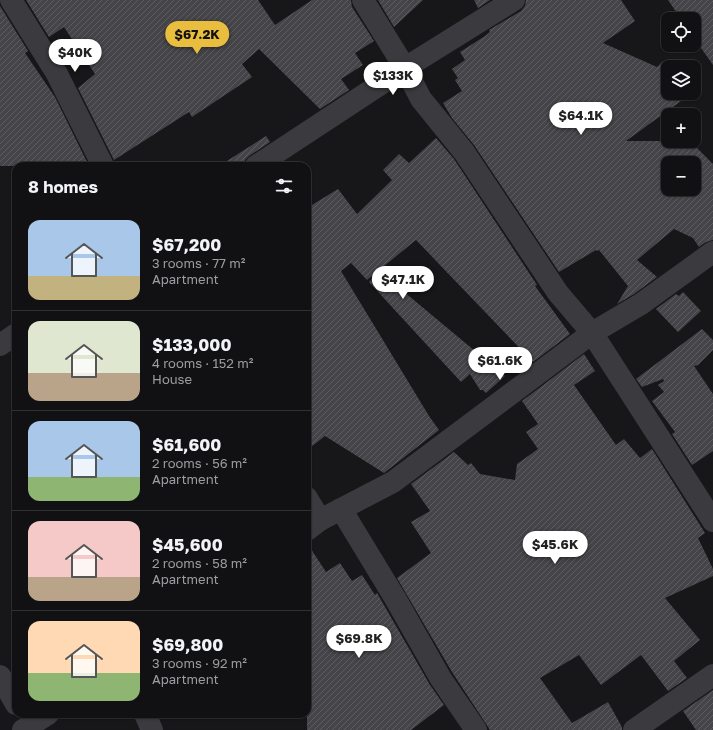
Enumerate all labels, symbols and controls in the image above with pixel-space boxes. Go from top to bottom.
map controls [661,12,701,196]
button: locate [661,12,701,52]
pin: $67.2K [164,21,230,55]
text: $67.2K [174,26,220,42]
pin: $40K [51,39,99,73]
text: $40K [58,44,92,60]
button: layers [661,60,701,100]
pin: $133K [365,62,421,96]
text: $133K [373,67,413,83]
pin: $64.1K [548,102,614,136]
text: $64.1K [558,107,604,123]
button: + [661,108,701,148]
button: − [661,156,701,196]
icon: filters [273,175,295,197]
text: 8 homes [28,176,98,197]
text: $67,200 [152,234,221,255]
icon: home [60,236,108,284]
text: 3 rooms · 77 m² [152,255,245,271]
pin: $47.1K [370,266,436,300]
text: Apartment [152,271,219,287]
text: $47.1K [381,271,425,287]
text: $133,000 [152,334,231,355]
icon: home [60,337,108,385]
pin: $61.6K [467,347,533,381]
text: $61.6K [477,352,523,368]
text: 4 rooms · 152 m² [152,355,253,371]
text: House [152,371,192,387]
text: $61,600 [152,434,221,455]
icon: home [60,437,108,485]
text: 2 rooms · 56 m² [152,455,247,471]
text: Apartment [152,471,219,487]
pin: $45.6K [522,531,588,565]
text: $45,600 [152,534,223,555]
text: $45.6K [532,536,578,552]
icon: home [60,537,108,585]
text: 2 rooms · 58 m² [152,555,247,571]
text: Apartment [152,571,219,587]
pin: $69.8K [326,625,392,659]
text: $69.8K [335,630,383,646]
text: $69,800 [152,634,223,655]
icon: home [60,637,108,685]
text: 3 rooms · 92 m² [152,655,247,671]
text: Apartment [152,671,219,687]

